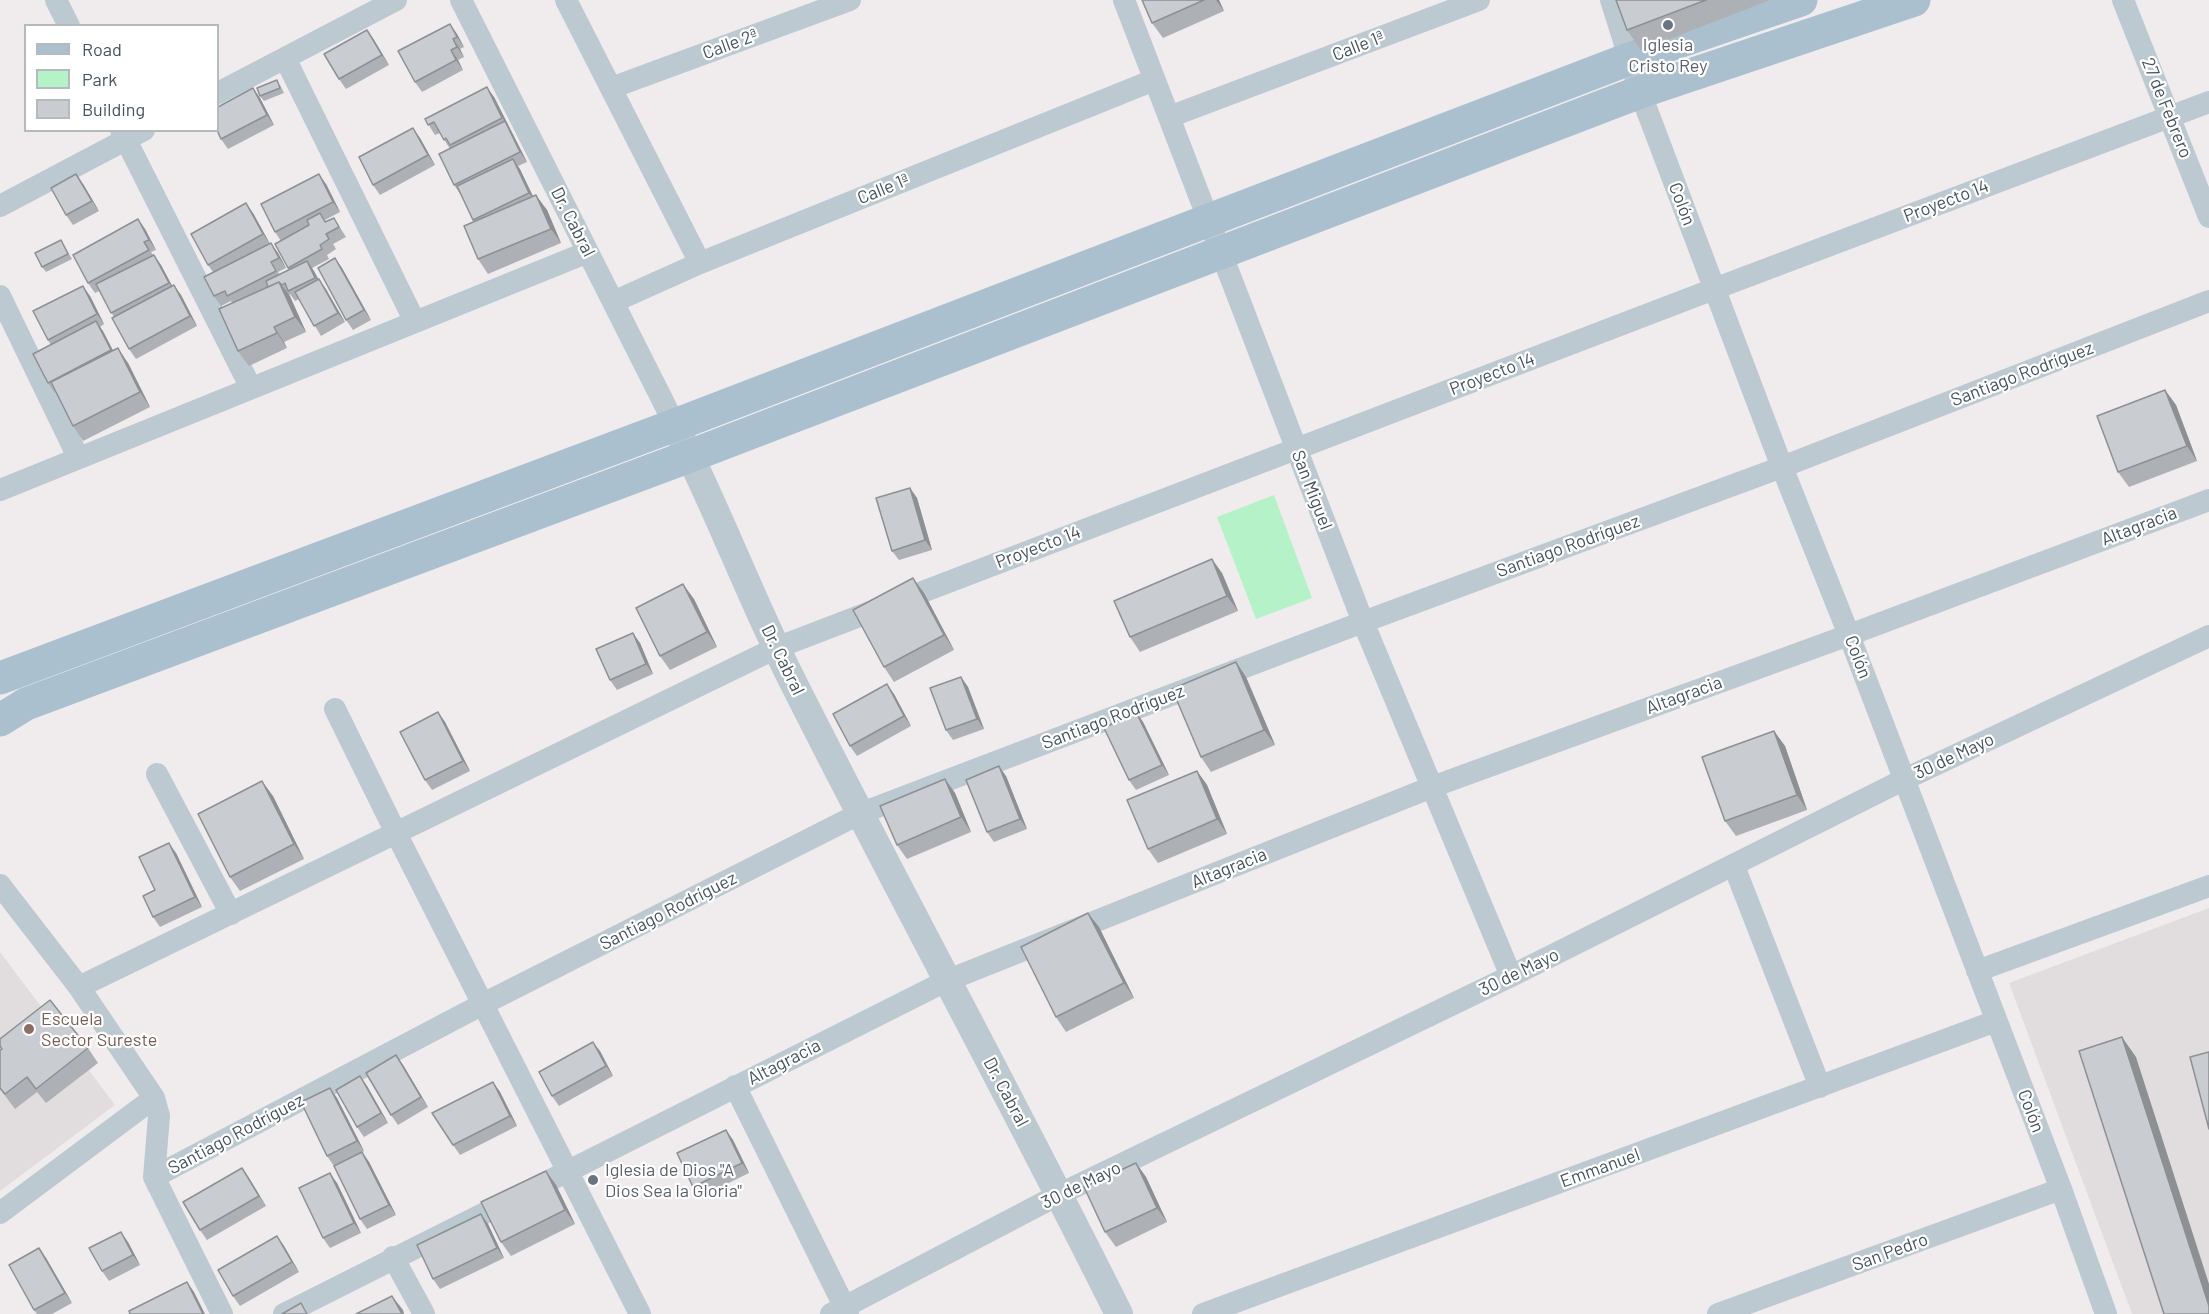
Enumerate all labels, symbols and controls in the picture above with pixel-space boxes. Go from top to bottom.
marker: Iglesia Cristo Rey [1661,18,1675,32]
legend [24,24,219,132]
street label: Calle 2ª [700,24,760,64]
street label: Calle 1ª [1329,26,1387,66]
place label: Iglesia Cristo Rey [1628,34,1708,76]
text: Road [82,38,122,60]
street label: 27 de Febrero [2137,55,2197,161]
text: Park [82,68,117,90]
text: Building [82,98,145,120]
street label: Calle 1ª [854,169,912,209]
street label: Proyecto 14 [1900,175,1992,227]
street label: Colón [1664,179,1700,229]
street label: Dr. Cabral [546,184,600,260]
street label: Santiago Rodríguez [1948,337,2096,411]
street label: Proyecto 14 [1446,348,1538,400]
street label: San Miguel [1287,447,1337,533]
street label: Altagracia [2098,502,2180,550]
street label: Santiago Rodríguez [1494,510,1642,582]
street label: Proyecto 14 [992,521,1084,573]
street label: Dr. Cabral [757,621,809,699]
street label: Colón [1840,632,1876,682]
street label: Altagracia [1643,671,1725,719]
street label: Santiago Rodríguez [1039,680,1187,754]
street label: 30 de Mayo [1911,728,1997,784]
street label: Altagracia [1188,843,1270,893]
street label: Santiago Rodríguez [596,867,740,955]
street label: 30 de Mayo [1476,943,1562,1001]
place label: Escuela Sector Sureste [41,1008,157,1050]
marker: Escuela Sector Sureste [22,1022,36,1036]
street label: Altagracia [744,1034,824,1090]
street label: Dr. Cabral [979,1054,1033,1130]
street label: Colón [2013,1086,2049,1136]
street label: Santiago Rodríguez [164,1089,308,1179]
street label: Emmanuel [1557,1144,1643,1192]
street label: 30 de Mayo [1038,1156,1124,1214]
place label: Iglesia de Dios "A Dios Sea la Gloria" [605,1159,742,1202]
marker: Iglesia de Dios "A Dios Sea la Gloria" [586,1173,600,1187]
street label: San Pedro [1849,1228,1931,1276]

